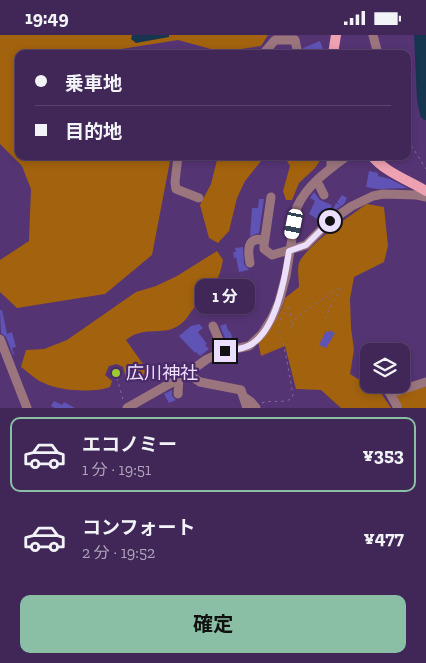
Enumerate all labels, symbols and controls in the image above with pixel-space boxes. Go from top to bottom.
text: 19:49 [25,6,69,29]
text: 乗車地 [65,72,122,95]
text: 目的地 [65,120,122,143]
car [283,208,304,240]
route start [319,210,341,232]
callout: 1 分 [195,279,255,313]
text: 1 分 [212,287,238,306]
route end [214,340,236,362]
map controls [360,343,410,393]
button: layers [360,343,410,393]
place label: 広川神社 [126,362,198,384]
marker: 広川神社 [110,367,122,379]
icon: car [22,432,67,477]
text: エコノミー [82,433,177,456]
text: ¥353 [363,443,404,466]
text: 1 分 · 19:51 [82,460,151,479]
icon: car [22,515,67,560]
text: コンフォート [82,516,195,539]
text: ¥477 [363,526,404,549]
text: 2 分 · 19:52 [82,543,155,562]
button: 確定 [20,595,406,653]

